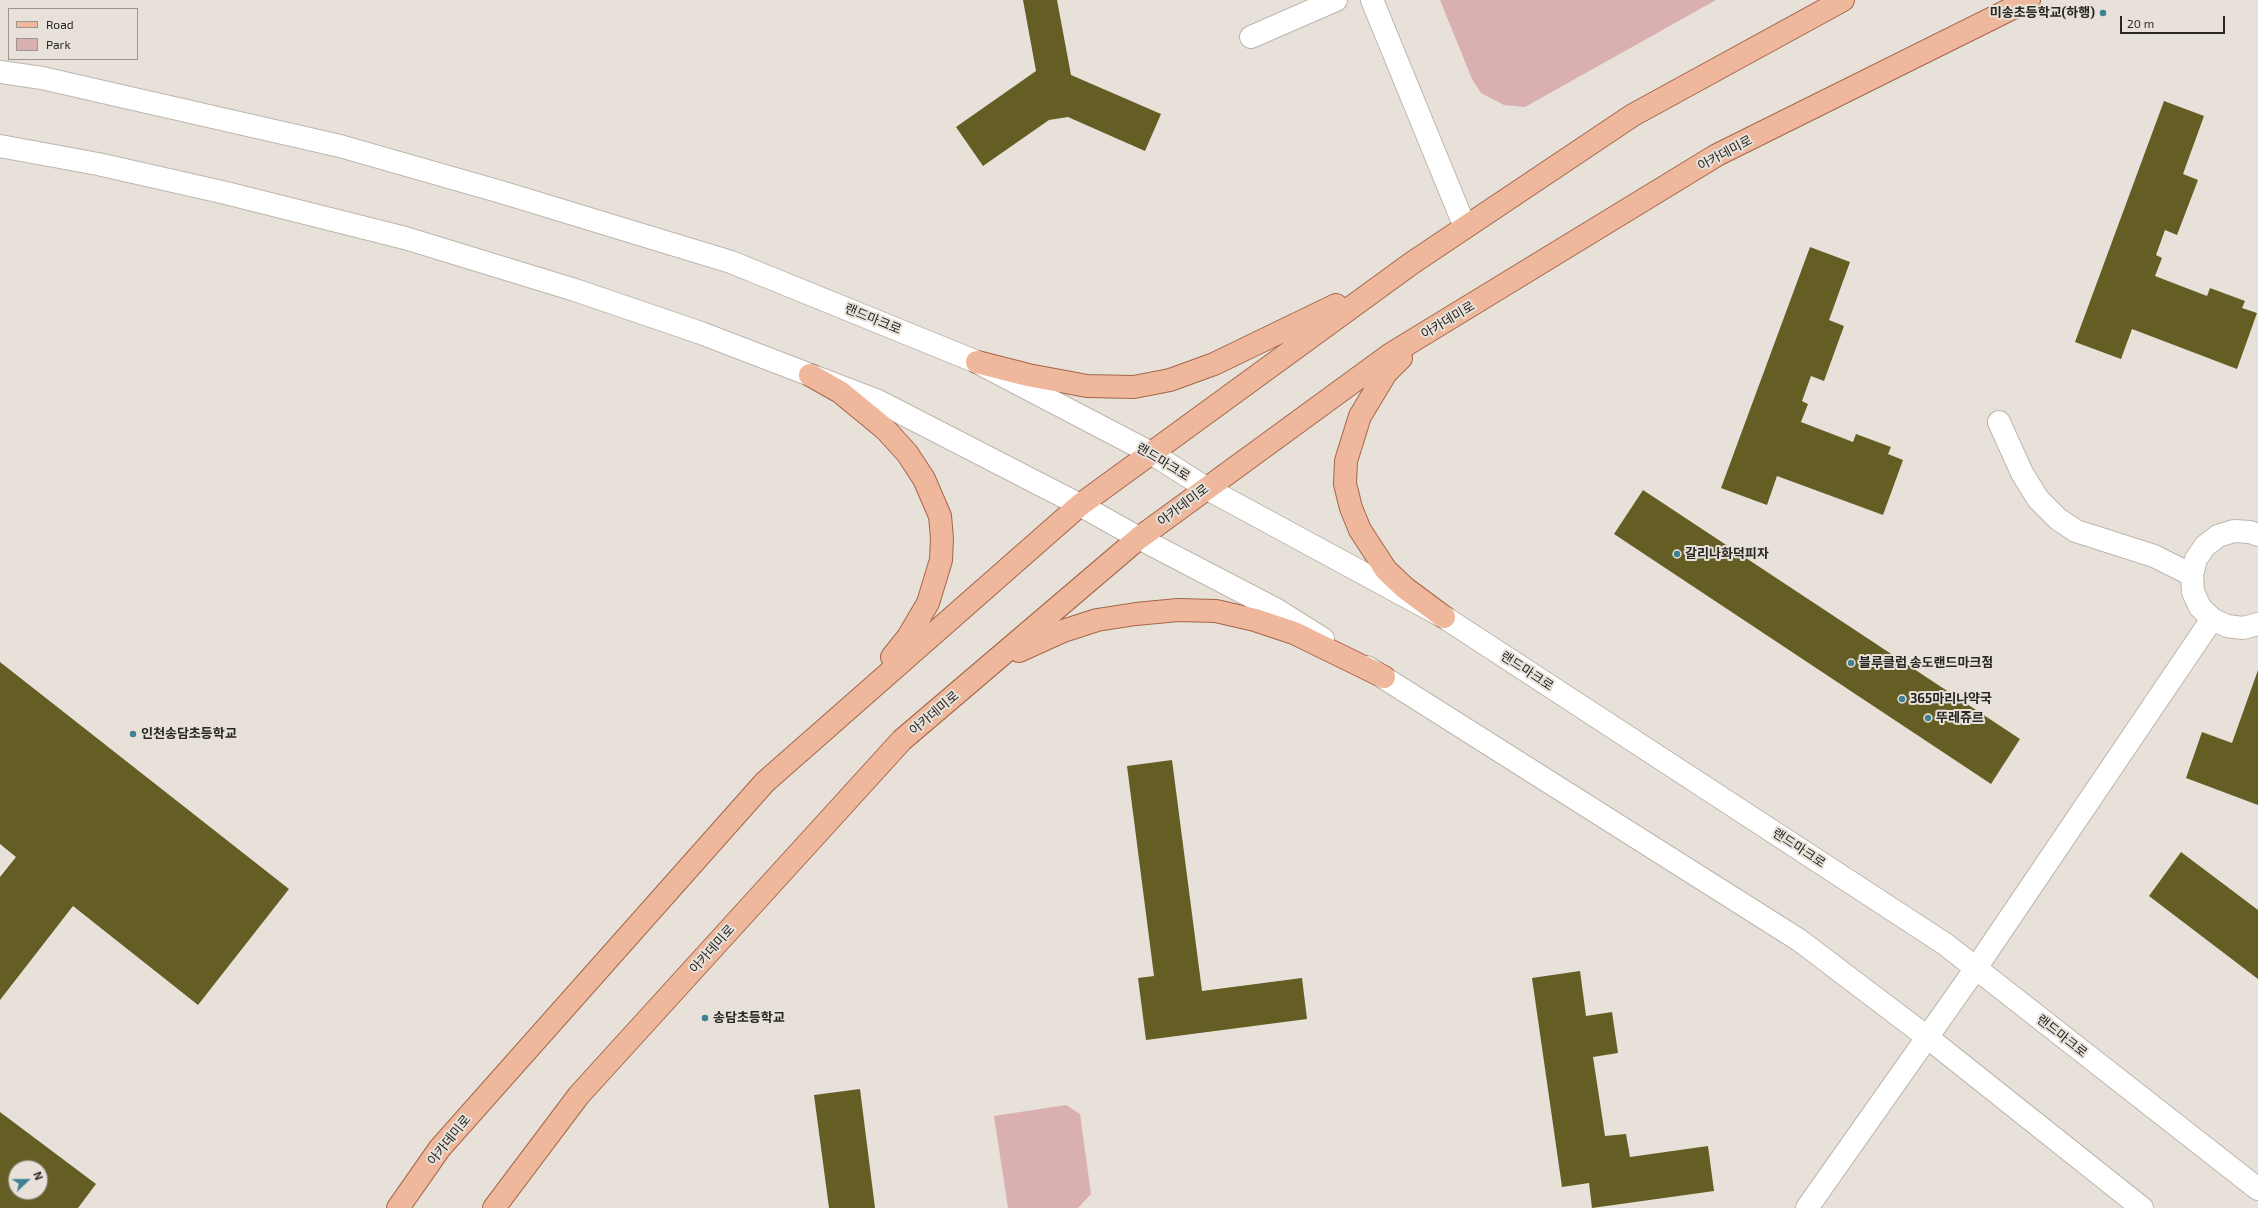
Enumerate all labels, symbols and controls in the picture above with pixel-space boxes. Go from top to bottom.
place label: 미송초등학교(하행) [1990,5,2095,21]
legend [8,8,138,60]
marker: 미송초등학교(하행) [2098,8,2108,18]
scale bar [2122,8,2227,34]
text: 20 m [2127,16,2154,30]
text: Road [46,17,74,31]
text: Park [46,37,71,51]
street label: 아카데미로 [1695,132,1755,174]
street label: 아카데미로 [1418,298,1478,342]
street label: 랜드마크로 [842,301,904,337]
street label: 랜드마크로 [1133,440,1193,484]
street label: 아카데미로 [1154,481,1212,529]
place label: 갈리나화덕피자 [1685,546,1769,562]
marker: 갈리나화덕피자 [1672,549,1682,559]
street label: 랜드마크로 [1498,648,1556,694]
place label: 블루클럽 송도랜드마크점 [1859,655,1993,671]
marker: 블루클럽 송도랜드마크점 [1846,658,1856,668]
street label: 아카데미로 [906,688,962,738]
place label: 365마리나약국 [1910,691,1992,707]
marker: 365마리나약국 [1897,694,1907,704]
place label: 뚜레쥬르 [1936,710,1984,726]
marker: 뚜레쥬르 [1923,713,1933,723]
place label: 인천송담초등학교 [141,726,237,742]
marker: 인천송담초등학교 [128,729,138,739]
street label: 랜드마크로 [1770,825,1828,871]
street label: 아카데미로 [686,922,738,976]
place label: 송담초등학교 [713,1010,785,1026]
street label: 랜드마크로 [2034,1011,2090,1061]
marker: 송담초등학교 [700,1013,710,1023]
street label: 아카데미로 [424,1112,474,1168]
north arrow [8,1160,48,1200]
text: N [31,1170,46,1182]

